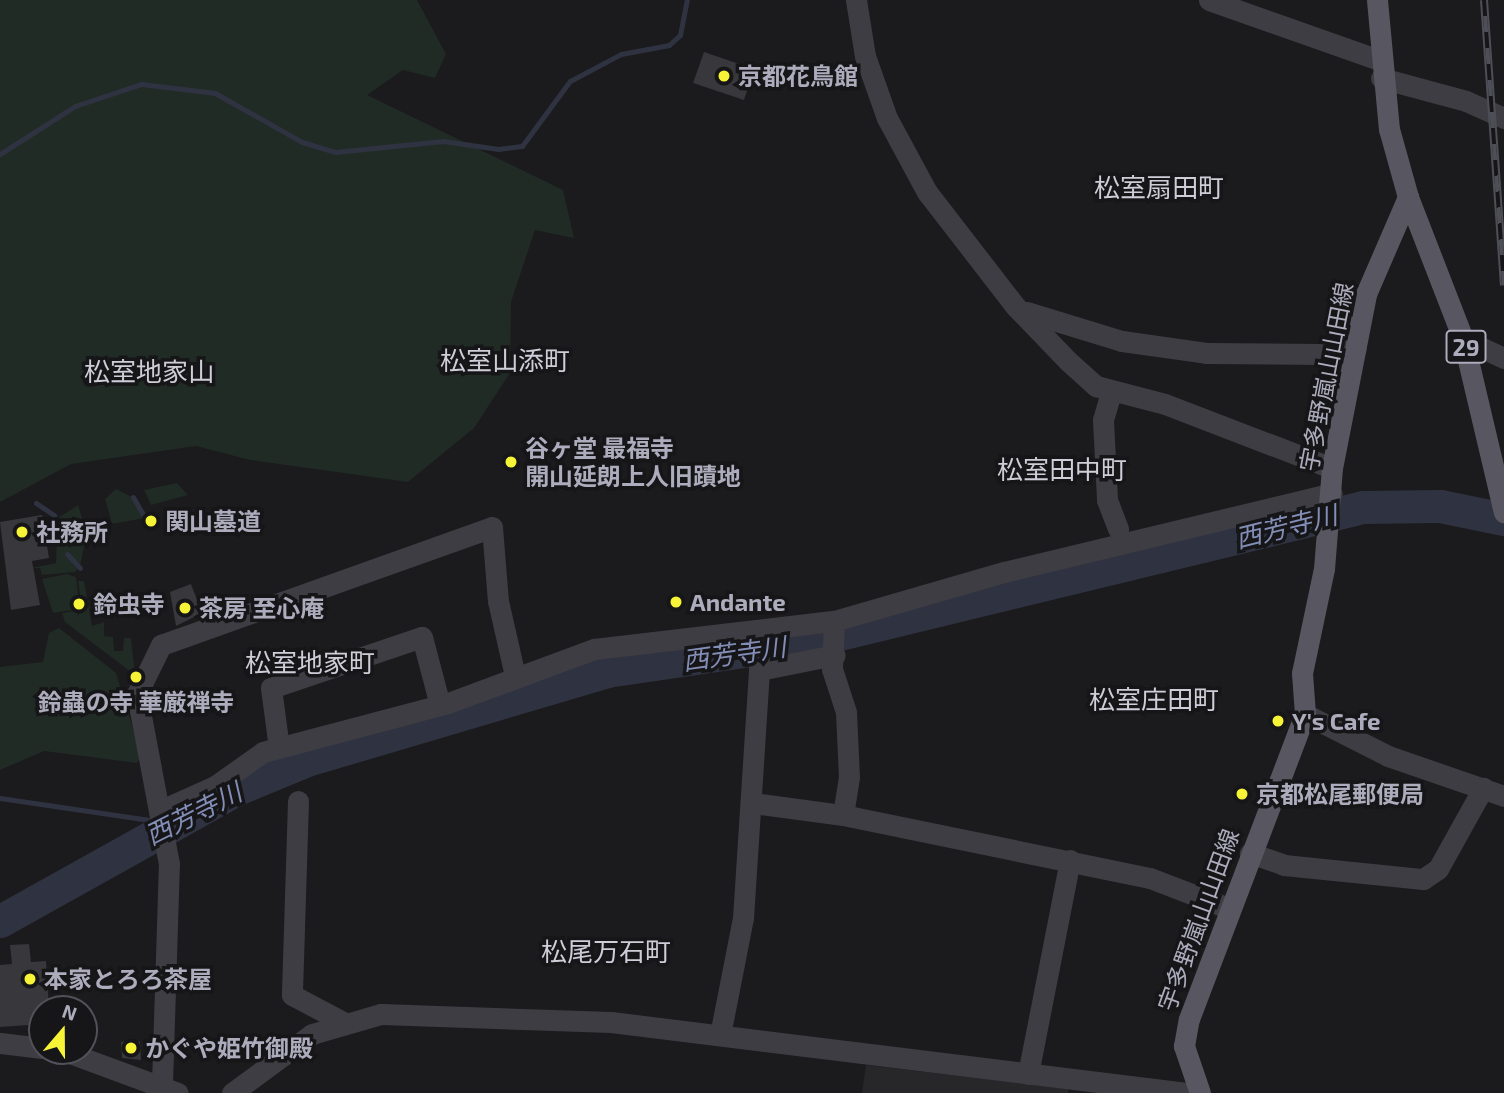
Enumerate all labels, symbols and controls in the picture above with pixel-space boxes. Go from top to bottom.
place label: 京都花鳥館 [738,62,858,90]
marker: 京都花鳥館 [716,68,732,84]
district label: 松室扇田町 [1094,171,1224,203]
street label: 宇多野嵐山山田線 [1294,280,1358,474]
road number: 29 [1445,328,1487,366]
district label: 松室山添町 [440,344,570,376]
district label: 松室地家山 [84,355,214,387]
place label: 谷ヶ堂 最福寺 開山延朗上人旧蹟地 [525,434,741,490]
district label: 松室田中町 [997,453,1127,485]
marker: 谷ヶ堂 最福寺 開山延朗上人旧蹟地 [503,454,519,470]
water label: 西芳寺川 [1232,498,1340,554]
place label: 関山墓道 [165,507,261,535]
marker: 関山墓道 [143,513,159,529]
place label: 社務所 [36,518,108,546]
marker: 社務所 [14,524,30,540]
place label: Andante [690,588,786,616]
place label: 鈴虫寺 [93,590,165,618]
place label: 茶房 至心庵 [199,594,324,622]
marker: Andante [668,594,684,610]
marker: 鈴虫寺 [71,596,87,612]
marker: 茶房 至心庵 [177,600,193,616]
water label: 西芳寺川 [680,630,788,676]
district label: 松室地家町 [245,646,375,678]
marker: 鈴蟲の寺 華厳禅寺 [128,669,144,685]
district label: 松室庄田町 [1089,683,1219,715]
place label: 鈴蟲の寺 華厳禅寺 [37,688,235,716]
place label: Y's Cafe [1292,707,1381,735]
marker: Y's Cafe [1270,713,1286,729]
water label: 西芳寺川 [140,775,246,851]
place label: 京都松尾郵便局 [1256,780,1424,808]
marker: 京都松尾郵便局 [1234,786,1250,802]
street label: 宇多野嵐山山田線 [1152,825,1244,1015]
district label: 松尾万石町 [541,935,671,967]
place label: 本家とろろ茶屋 [44,965,212,993]
marker: 本家とろろ茶屋 [22,971,38,987]
north arrow [28,995,98,1065]
text: N [59,999,80,1025]
place label: かぐや姫竹御殿 [145,1034,313,1062]
marker: かぐや姫竹御殿 [123,1040,139,1056]

